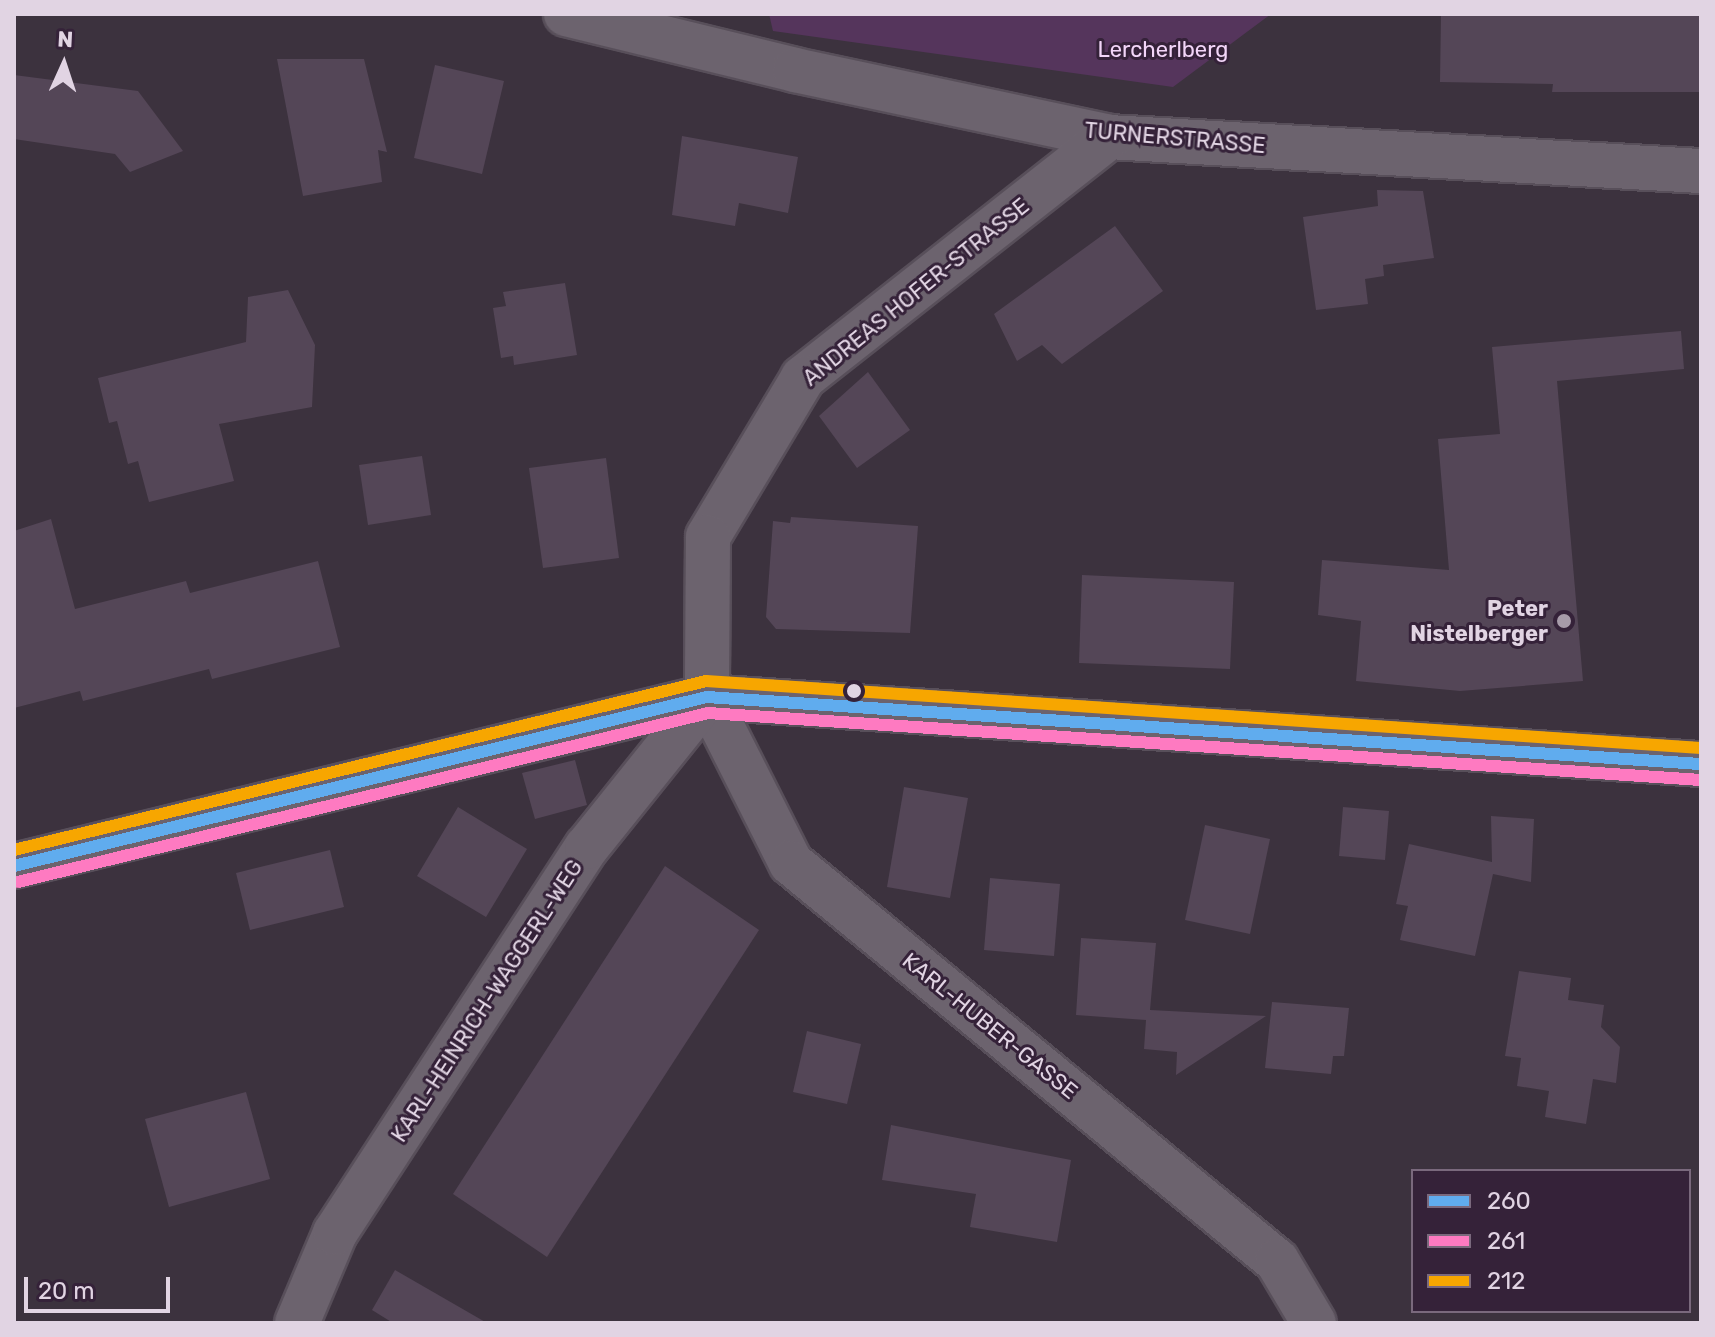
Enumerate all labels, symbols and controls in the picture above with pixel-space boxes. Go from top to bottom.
north arrow [24,24,104,104]
text: N [57,26,74,53]
park label: Lercherlberg [1098,37,1228,63]
street label: TURNERSTRASSE [1083,117,1267,159]
street label: ANDREAS HOFER-STRASSE [798,193,1034,391]
place label: Peter Nistelberger [1410,595,1548,646]
marker: Peter Nistelberger [1555,612,1573,630]
unlabelled marker [846,683,862,699]
street label: KARL-HEINRICH-WAGGERL-WEG [386,855,588,1147]
street label: KARL-HUBER-GASSE [897,947,1083,1105]
legend [1411,1169,1691,1313]
text: 260 [1487,1187,1531,1215]
text: 261 [1487,1227,1525,1255]
scale bar [28,1261,174,1311]
text: 212 [1487,1267,1525,1295]
text: 20 m [38,1277,95,1305]

